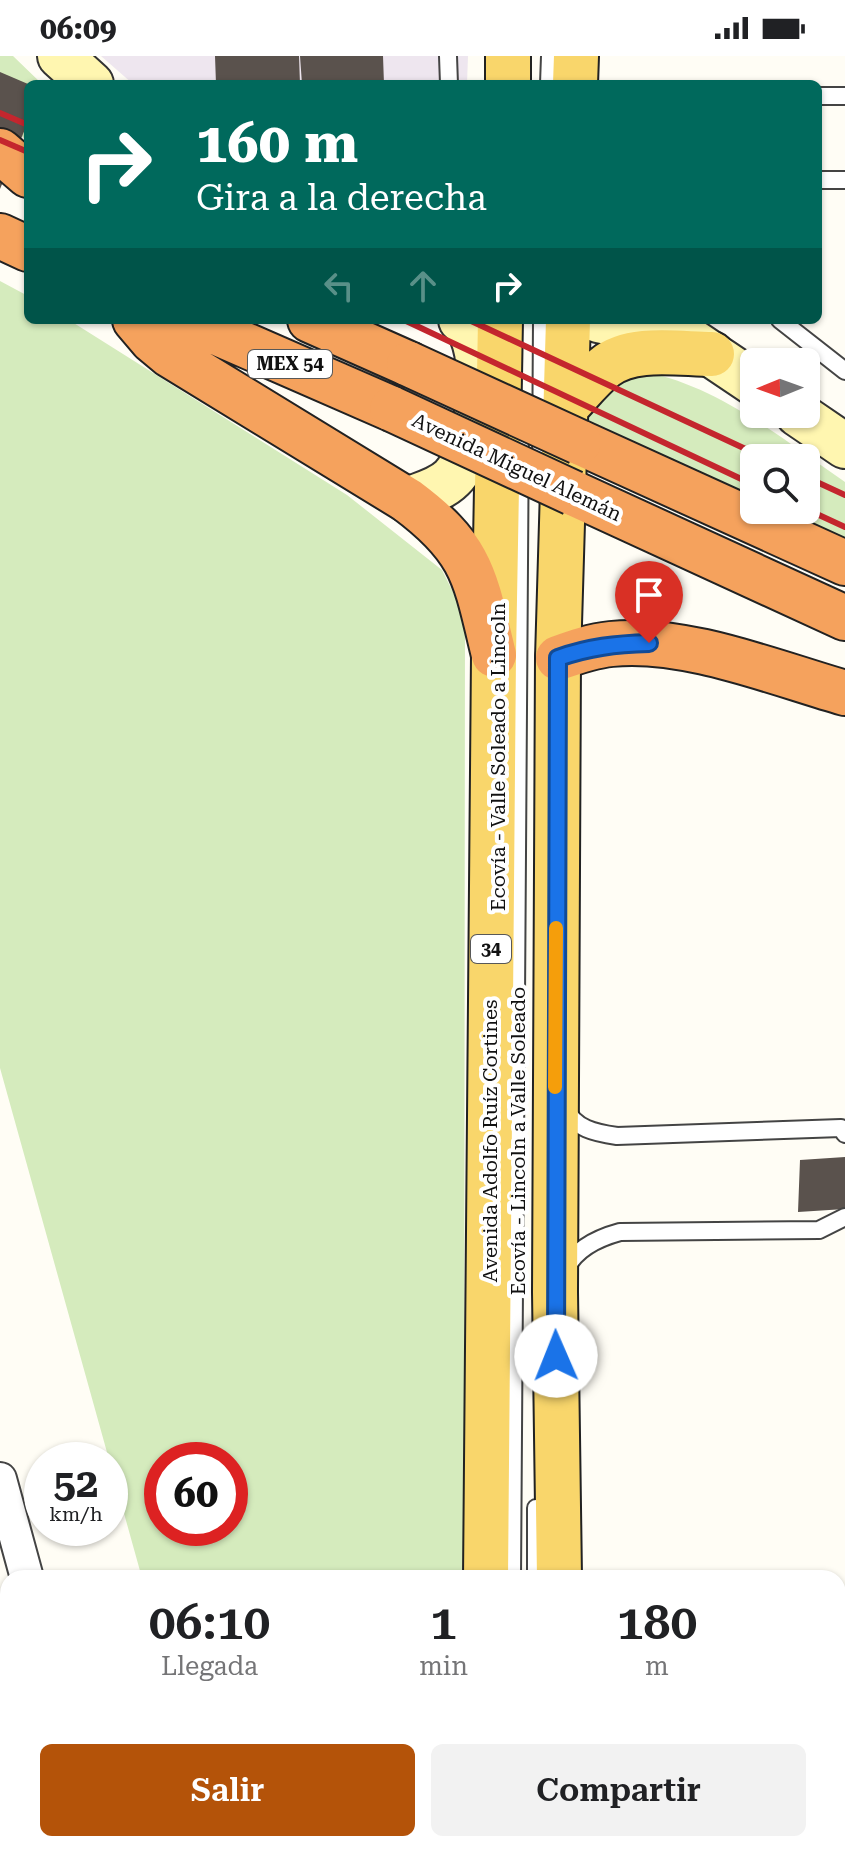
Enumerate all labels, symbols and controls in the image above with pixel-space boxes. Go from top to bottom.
text: 06:09 [40,11,117,46]
text: 160 m [196,110,358,176]
icon: right [64,112,168,216]
text: Gira a la derecha [196,177,487,219]
icon: left [317,264,361,308]
icon: ahead [401,264,445,308]
icon: right [485,264,529,308]
north arrow [740,348,820,428]
map controls [740,348,820,524]
road number: MEX 54 [248,350,332,378]
street label: Avenida Miguel Alemán [408,408,626,526]
button: search [740,444,820,524]
pin [615,561,683,643]
icon: arrive [627,573,671,617]
street label: Ecovía - Valle Soleado a Lincoln [486,603,510,911]
road number: 34 [471,935,511,963]
street label: Ecovía - Lincoln a Valle Soleado [506,987,530,1295]
street label: Avenida Adolfo Ruíz Cortines [478,999,502,1283]
position arrow [514,1314,598,1398]
speed limit sign: 60 [144,1442,248,1546]
text: 52 [54,1460,98,1507]
text: km/h [49,1502,103,1526]
text: 06:10 [149,1595,270,1651]
text: 1 [430,1595,457,1651]
text: 180 [617,1595,697,1651]
text: Llegada [161,1651,258,1681]
text: min [419,1651,468,1681]
text: m [645,1651,669,1681]
button: Salir [40,1744,415,1836]
button: Compartir [431,1744,806,1836]

